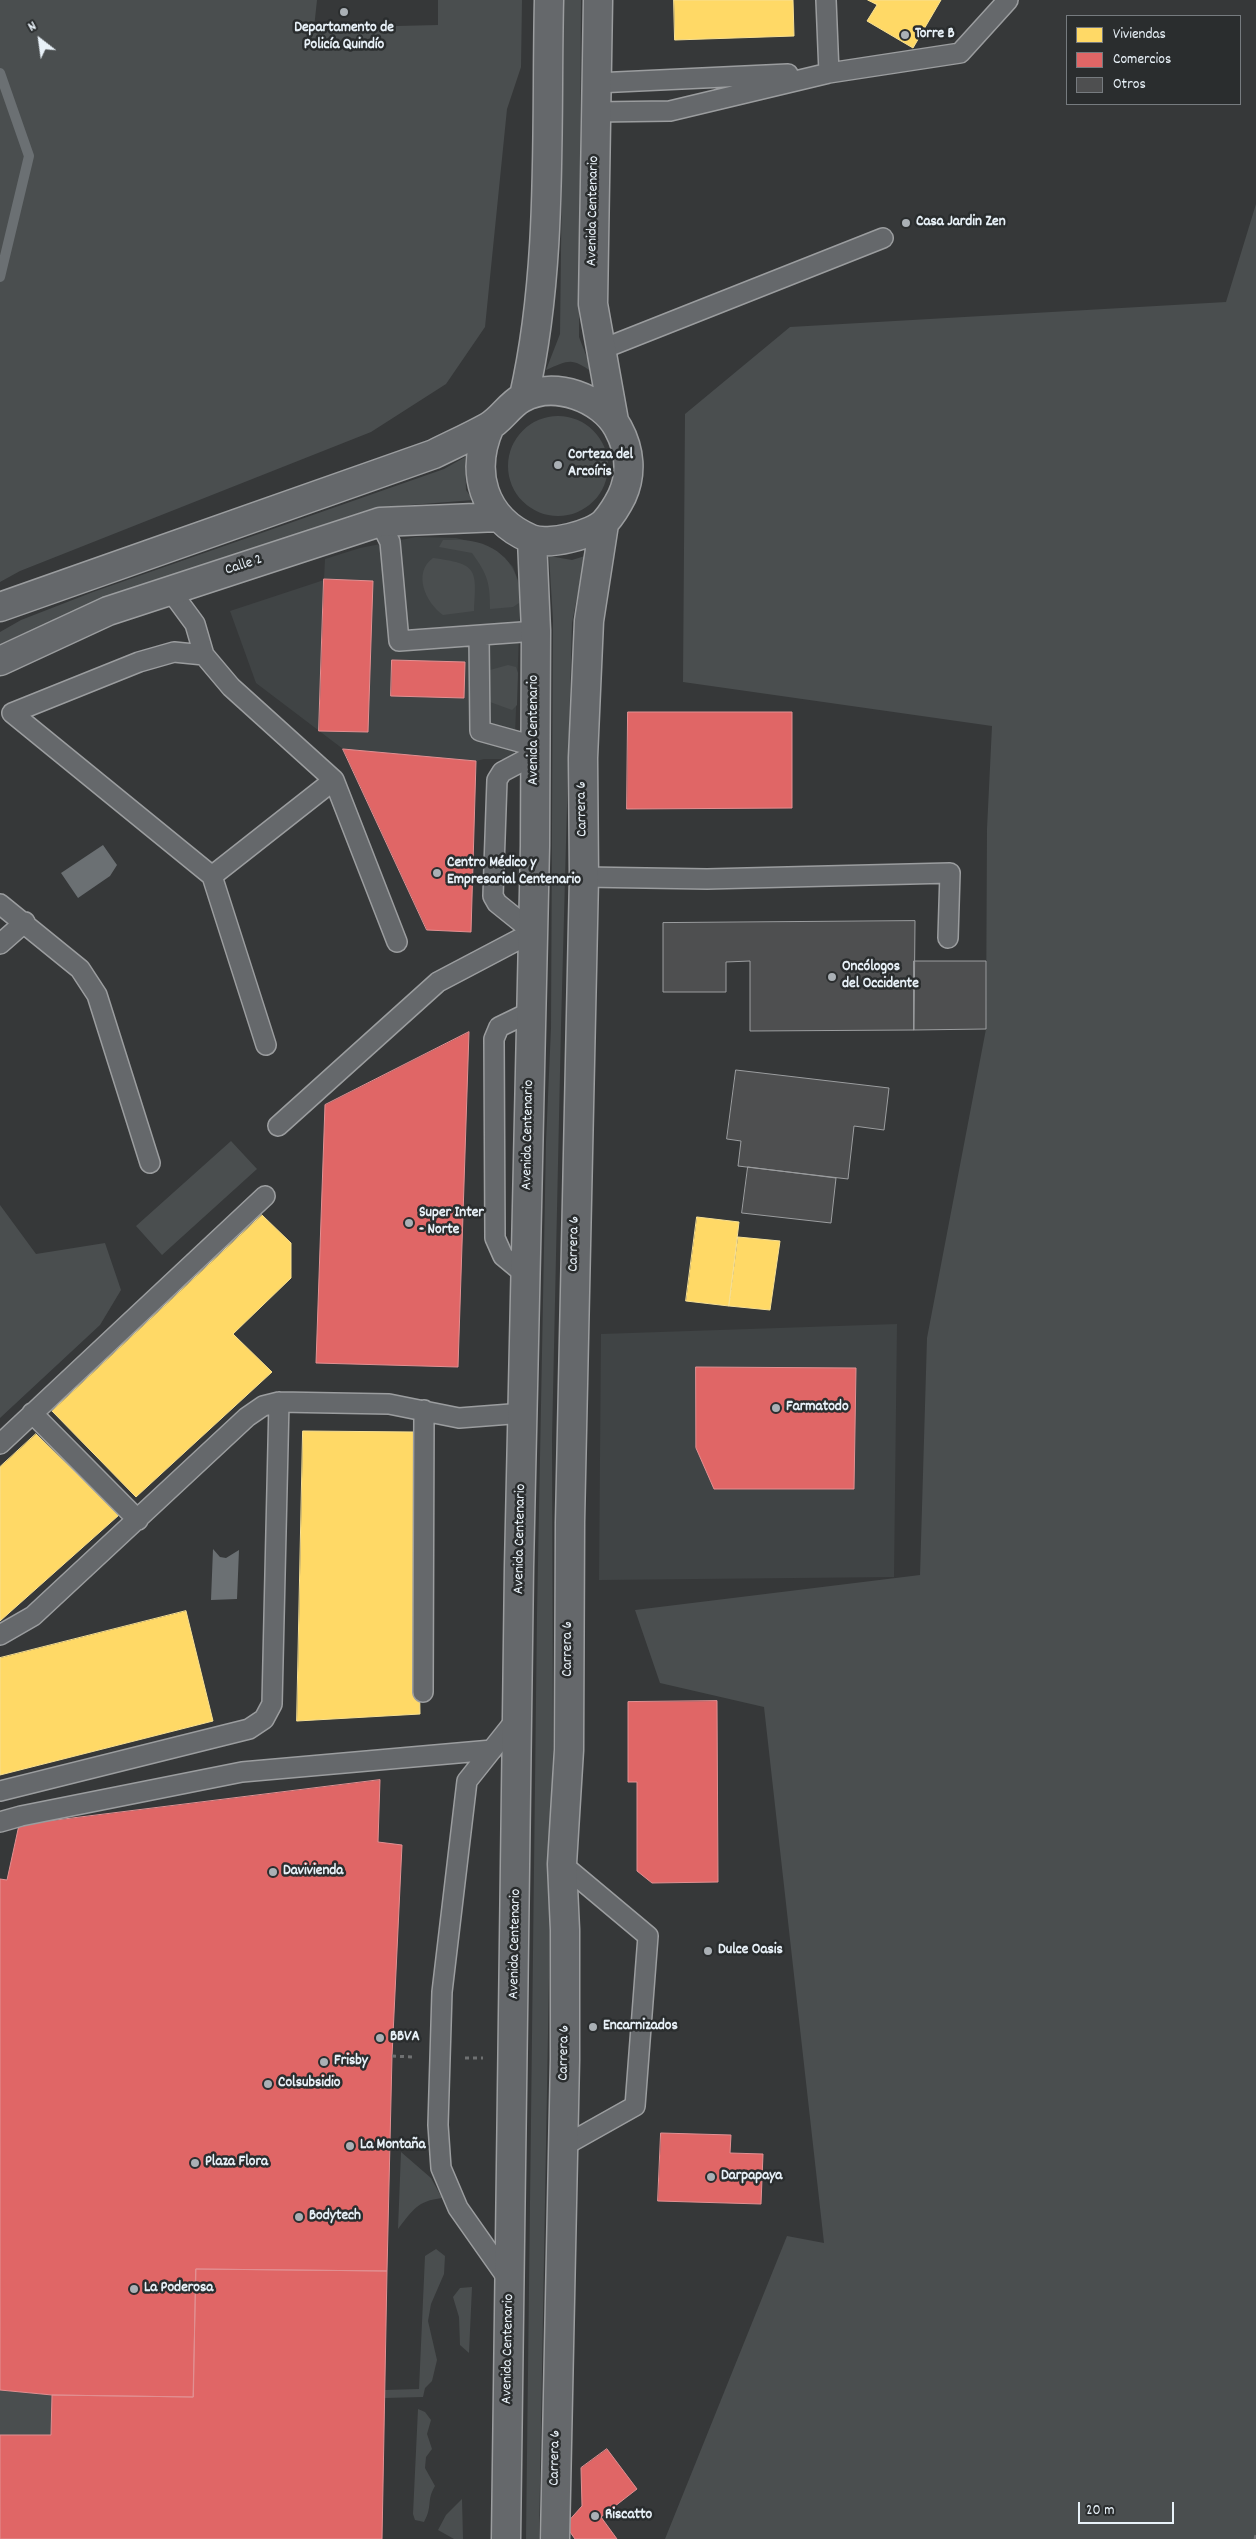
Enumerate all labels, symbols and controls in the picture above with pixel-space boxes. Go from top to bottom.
marker: Departamento de Policía Quindío [338,6,350,18]
north arrow [15,15,65,65]
legend [1066,15,1241,105]
text: N [24,17,40,37]
place label: Departamento de Policía Quindío [294,20,394,55]
text: Viviendas [1113,24,1166,46]
place label: Torre B [915,26,955,44]
marker: Torre B [899,29,911,41]
text: Comercios [1113,49,1171,71]
text: Otros [1113,74,1146,96]
street label: Avenida Centenario [584,156,604,266]
place label: Casa Jardin Zen [916,214,1006,232]
marker: Casa Jardin Zen [900,217,912,229]
place label: Corteza del Arcoíris [568,447,633,482]
marker: Corteza del Arcoíris [552,459,564,471]
street label: Calle 2 [223,552,265,580]
street label: Avenida Centenario [526,675,544,785]
street label: Carrera 6 [574,781,592,837]
place label: Centro Médico y Empresarial Centenario [447,855,581,890]
marker: Centro Médico y Empresarial Centenario [431,867,443,879]
place label: Oncólogos del Occidente [842,959,919,994]
marker: Oncólogos del Occidente [826,971,838,983]
street label: Avenida Centenario [519,1080,539,1190]
place label: Super Inter - Norte [419,1205,484,1240]
street label: Carrera 6 [566,1216,584,1272]
marker: Super Inter - Norte [403,1217,415,1229]
place label: Farmatodo [786,1399,849,1417]
marker: Farmatodo [770,1402,782,1414]
street label: Avenida Centenario [511,1484,531,1594]
street label: Carrera 6 [560,1621,578,1677]
place label: Davivienda [283,1863,343,1881]
marker: Davivienda [267,1866,279,1878]
street label: Avenida Centenario [506,1889,526,1999]
place label: Dulce Oasis [718,1942,783,1960]
marker: Dulce Oasis [702,1945,714,1957]
place label: Encarnizados [603,2018,678,2036]
marker: Encarnizados [587,2021,599,2033]
street label: Carrera 6 [556,2025,574,2081]
place label: BBVA [390,2029,420,2047]
marker: BBVA [374,2032,386,2044]
place label: Frisby [334,2053,368,2071]
marker: Frisby [318,2056,330,2068]
place label: Colsubsidio [278,2075,340,2093]
marker: Colsubsidio [262,2078,274,2090]
place label: La Montaña [360,2137,426,2155]
marker: La Montaña [344,2140,356,2152]
place label: Plaza Flora [205,2154,268,2172]
marker: Plaza Flora [189,2157,201,2169]
place label: Darpapaya [721,2168,782,2186]
marker: Darpapaya [705,2171,717,2183]
place label: Bodytech [309,2208,361,2226]
marker: Bodytech [293,2211,305,2223]
place label: La Poderosa [144,2280,213,2298]
marker: La Poderosa [128,2283,140,2295]
street label: Avenida Centenario [499,2294,519,2404]
street label: Carrera 6 [547,2430,565,2486]
scale bar [1081,2492,1177,2524]
text: 20 m [1086,2500,1114,2522]
place label: Riscatto [605,2507,652,2525]
marker: Riscatto [589,2510,601,2522]

